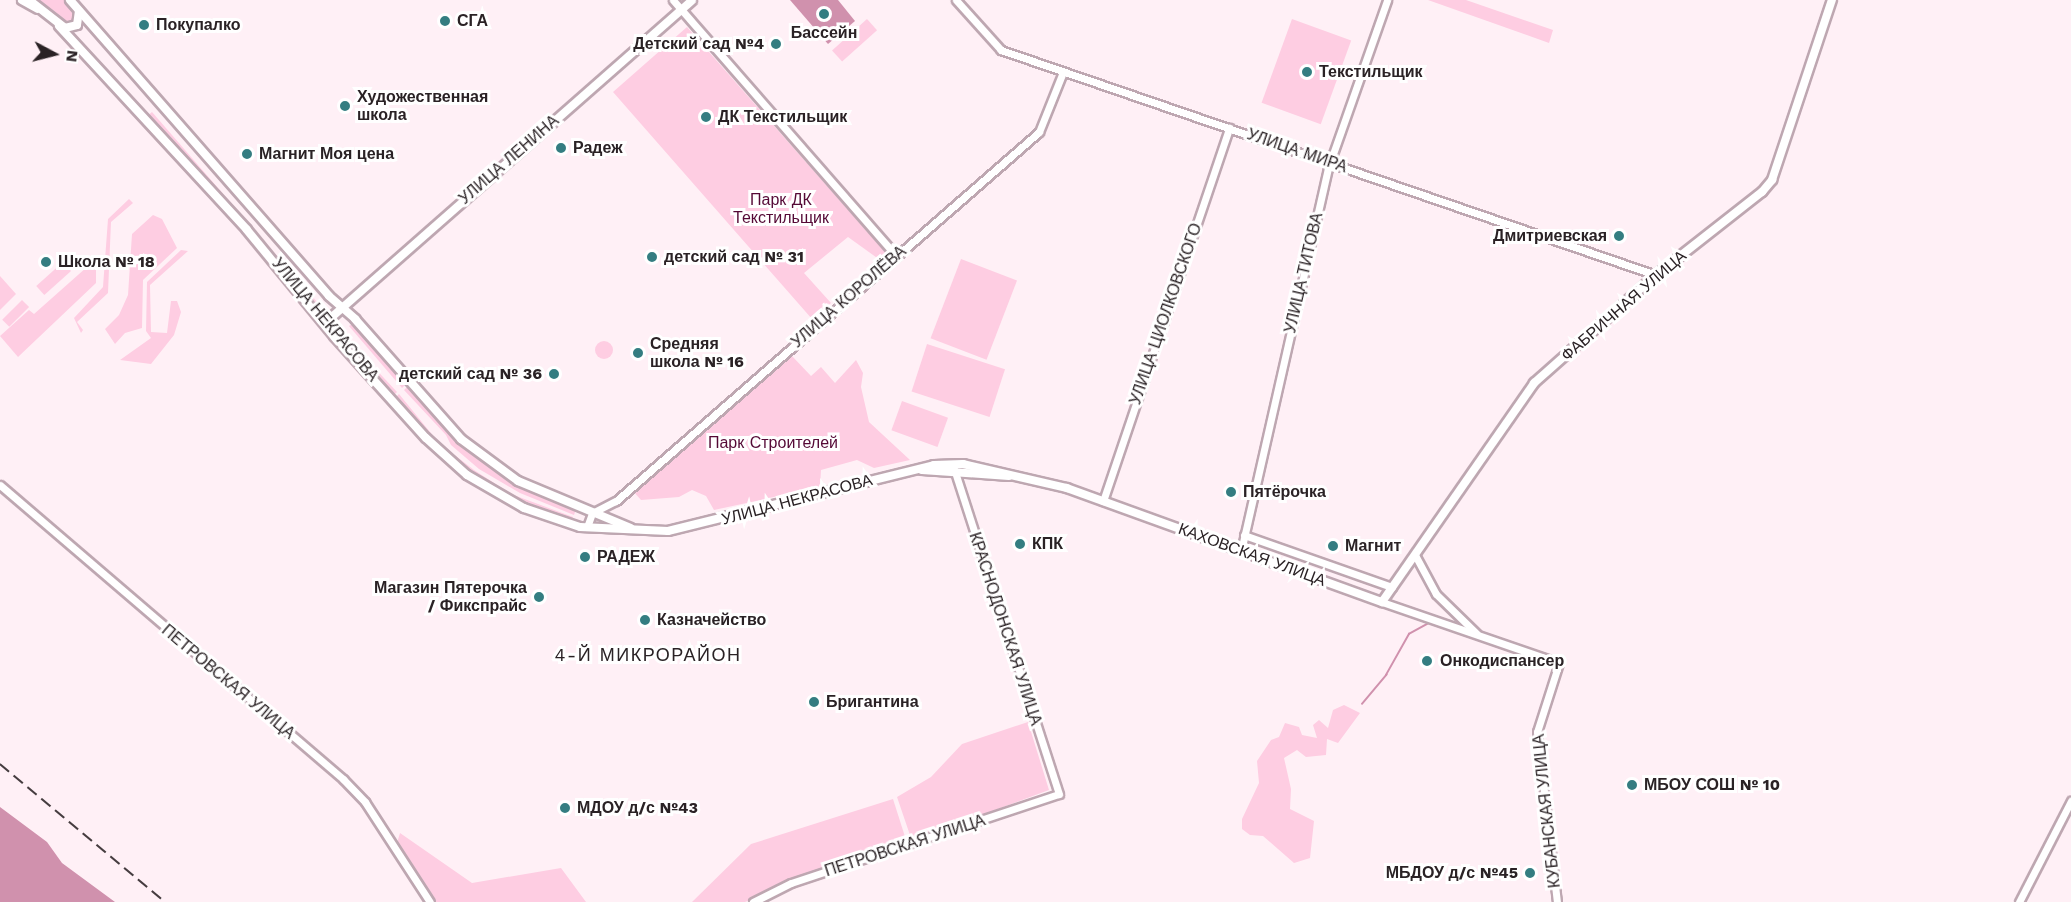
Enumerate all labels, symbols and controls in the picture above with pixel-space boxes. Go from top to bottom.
marker: Бассейн [817,7,831,21]
place label: СГА [457,11,488,31]
marker: СГА [438,14,452,28]
place label: Покупалко [156,15,240,35]
marker: Покупалко [137,18,151,32]
place label: Бассейн [791,23,857,43]
north arrow [24,24,84,84]
place label: Детский сад №4 [633,34,764,54]
marker: Детский сад №4 [769,37,783,51]
text: N [62,49,83,63]
place label: Текстильщик [1319,62,1423,82]
marker: Текстильщик [1300,65,1314,79]
place label: Художественная школа [357,87,488,125]
marker: Художественная школа [338,99,352,113]
place label: ДК Текстильщик [718,107,847,127]
marker: ДК Текстильщик [699,110,713,124]
street label: УЛИЦА ЛЕНИНА [455,111,563,209]
street label: УЛИЦА МИРА [1244,125,1350,177]
place label: Радеж [573,138,623,158]
marker: Радеж [554,141,568,155]
place label: Магнит Моя цена [259,144,394,164]
marker: Магнит Моя цена [240,147,254,161]
park label: Парк ДК Текстильщик [733,190,829,228]
street label: УЛИЦА ТИТОВА [1281,211,1327,335]
street label: УЛИЦА ЦИОЛКОВСКОГО [1126,221,1206,407]
place label: Дмитриевская [1493,226,1607,246]
marker: Дмитриевская [1612,229,1626,243]
street label: УЛИЦА КОРОЛЁВА [788,242,910,352]
place label: детский сад № 31 [664,247,804,267]
street label: ФАБРИЧНАЯ УЛИЦА [1558,247,1690,365]
marker: детский сад № 31 [645,250,659,264]
place label: Школа № 18 [58,252,155,272]
street label: УЛИЦА НЕКРАСОВА [268,254,382,386]
marker: Школа № 18 [39,255,53,269]
place label: Средняя школа № 16 [650,334,744,372]
marker: Средняя школа № 16 [631,346,645,360]
place label: детский сад № 36 [399,364,542,384]
marker: детский сад № 36 [547,367,561,381]
park label: Парк Строителей [708,433,838,453]
street label: УЛИЦА НЕКРАСОВА [719,471,875,529]
place label: Пятёрочка [1243,482,1326,502]
marker: Пятёрочка [1224,485,1238,499]
street label: КАХОВСКАЯ УЛИЦА [1176,519,1328,591]
street label: КРАСНОДОНСКАЯ УЛИЦА [965,530,1045,728]
place label: КПК [1032,534,1063,554]
place label: Магнит [1345,536,1401,556]
marker: КПК [1013,537,1027,551]
marker: Магнит [1326,539,1340,553]
place label: РАДЕЖ [597,547,655,567]
marker: РАДЕЖ [578,550,592,564]
place label: Магазин Пятерочка / Фикспрайс [374,578,527,616]
marker: Магазин Пятерочка / Фикспрайс [532,590,546,604]
place label: Казначейство [657,610,766,630]
marker: Казначейство [638,613,652,627]
street label: ПЕТРОВСКАЯ УЛИЦА [158,621,298,743]
district label: 4-Й МИКРОРАЙОН [554,644,742,666]
place label: Онкодиспансер [1440,651,1564,671]
marker: Онкодиспансер [1418,652,1436,670]
place label: Бригантина [826,692,919,712]
marker: Бригантина [807,695,821,709]
street label: КУБАНСКАЯ УЛИЦА [1529,733,1565,889]
place label: МБОУ СОШ № 10 [1644,775,1780,795]
marker: МБОУ СОШ № 10 [1625,778,1639,792]
place label: МДОУ д/с №43 [577,798,698,818]
marker: МДОУ д/с №43 [558,801,572,815]
street label: ПЕТРОВСКАЯ УЛИЦА [822,811,988,881]
place label: МБДОУ д/с №45 [1386,863,1518,883]
marker: МБДОУ д/с №45 [1523,866,1537,880]

